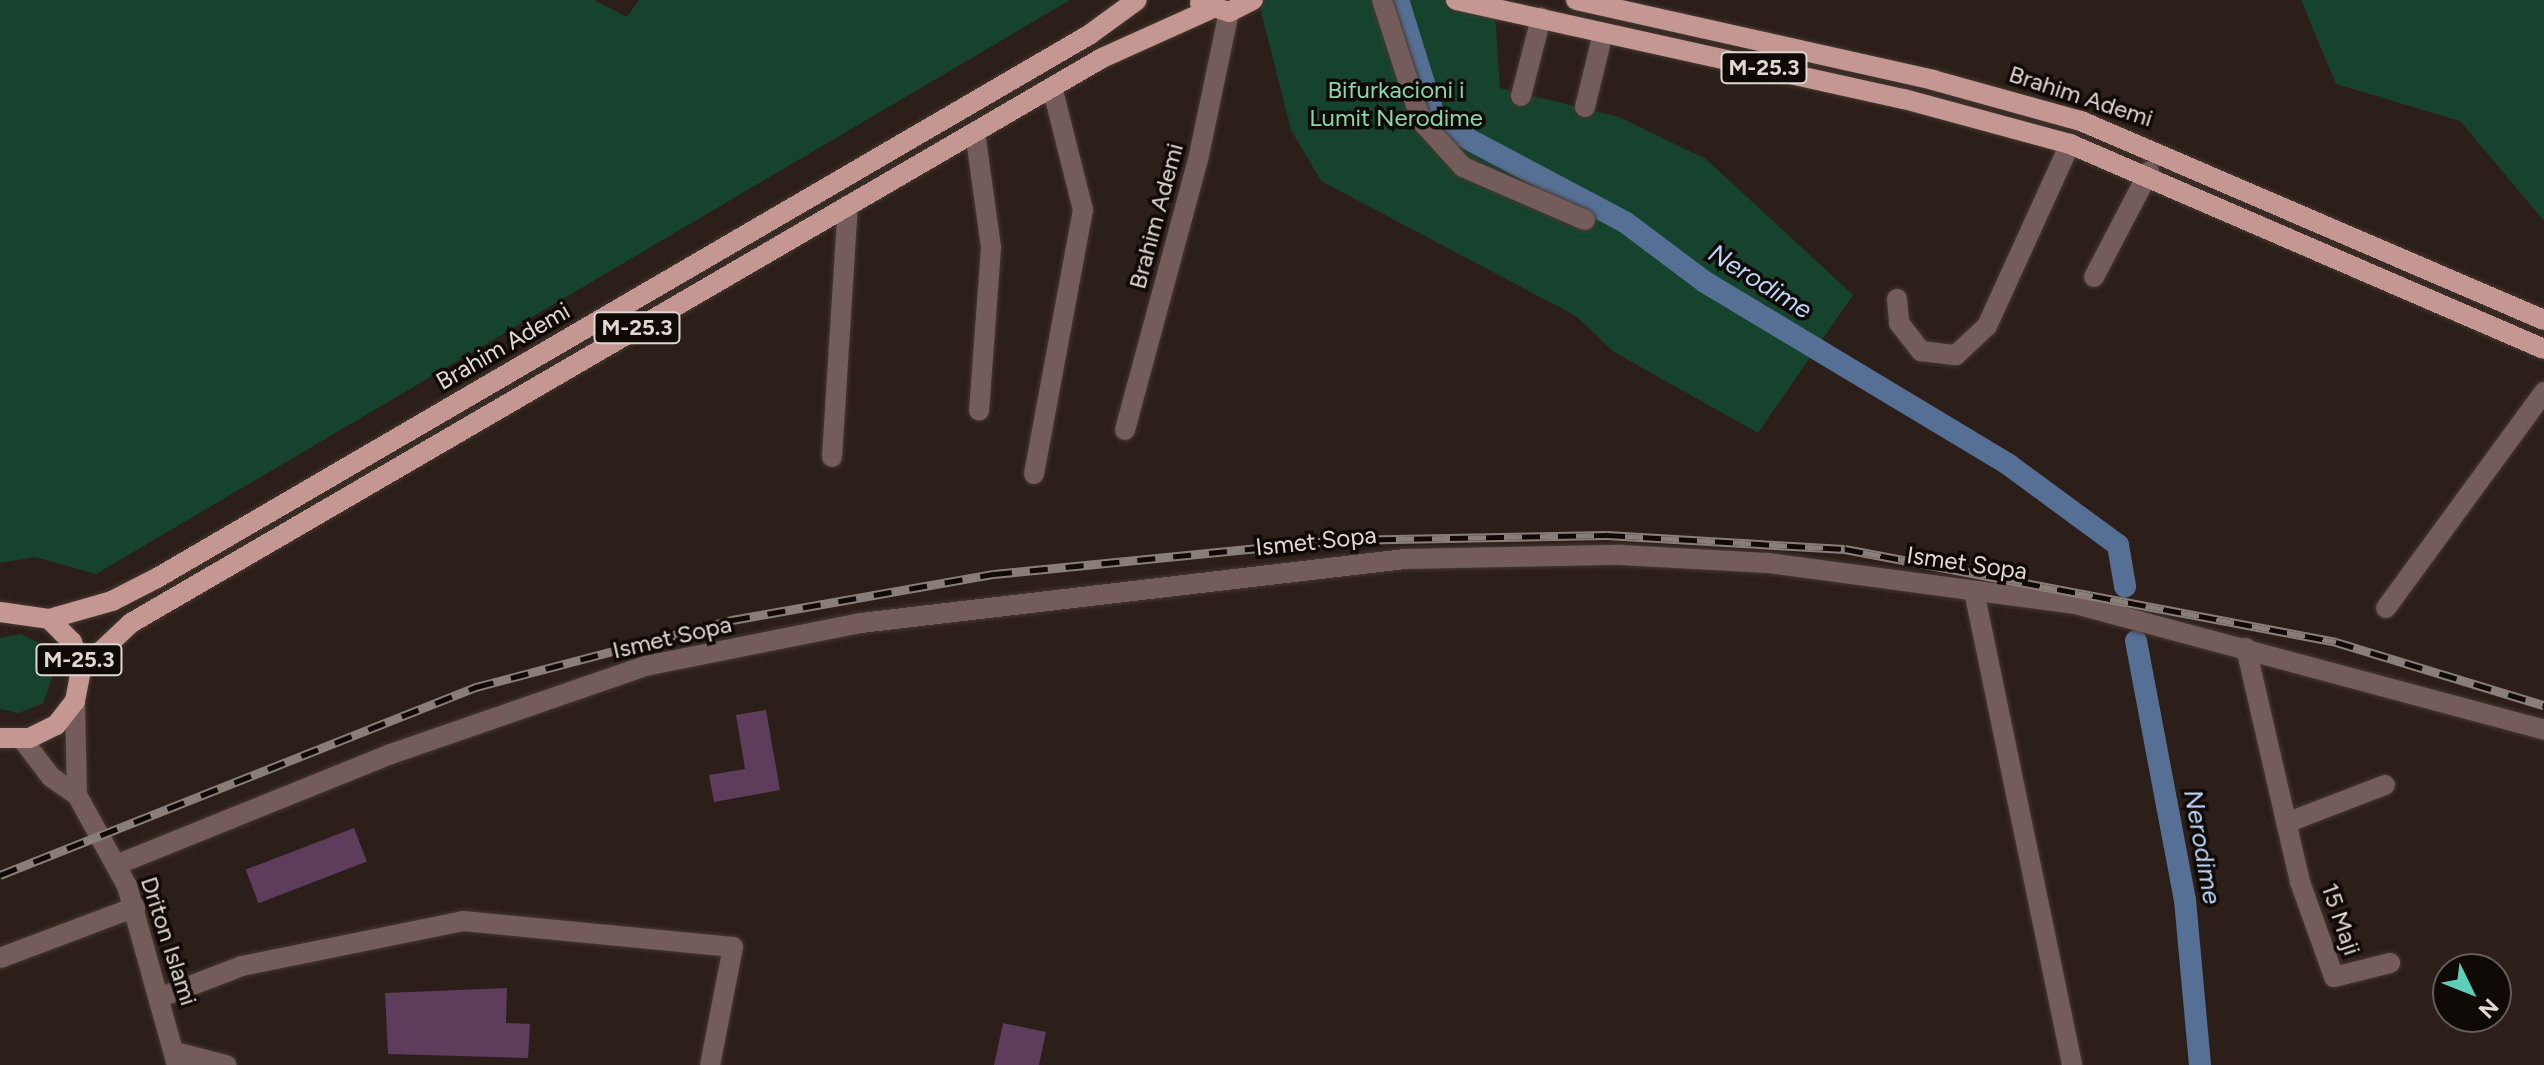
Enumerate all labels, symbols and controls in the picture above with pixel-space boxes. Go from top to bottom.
road number: M-25.3 [1720,50,1808,86]
street label: Brahim Ademi [2005,59,2157,133]
park label: Bifurkacioni i Lumit Nerodime [1309,76,1483,132]
street label: Brahim Ademi [1123,140,1189,292]
water label: Nerodime [1703,238,1817,326]
street label: Brahim Ademi [431,296,575,396]
road number: M-25.3 [593,310,681,346]
street label: Ismet Sopa [1254,520,1378,562]
street label: Ismet Sopa [1905,540,2029,586]
street label: Ismet Sopa [610,609,734,665]
road number: M-25.3 [35,642,123,678]
water label: Nerodime [2177,787,2227,907]
street label: Driton Islami [135,873,203,1009]
street label: 15 Maji [2315,879,2367,959]
north arrow [2432,953,2512,1033]
text: N [2473,993,2504,1024]

